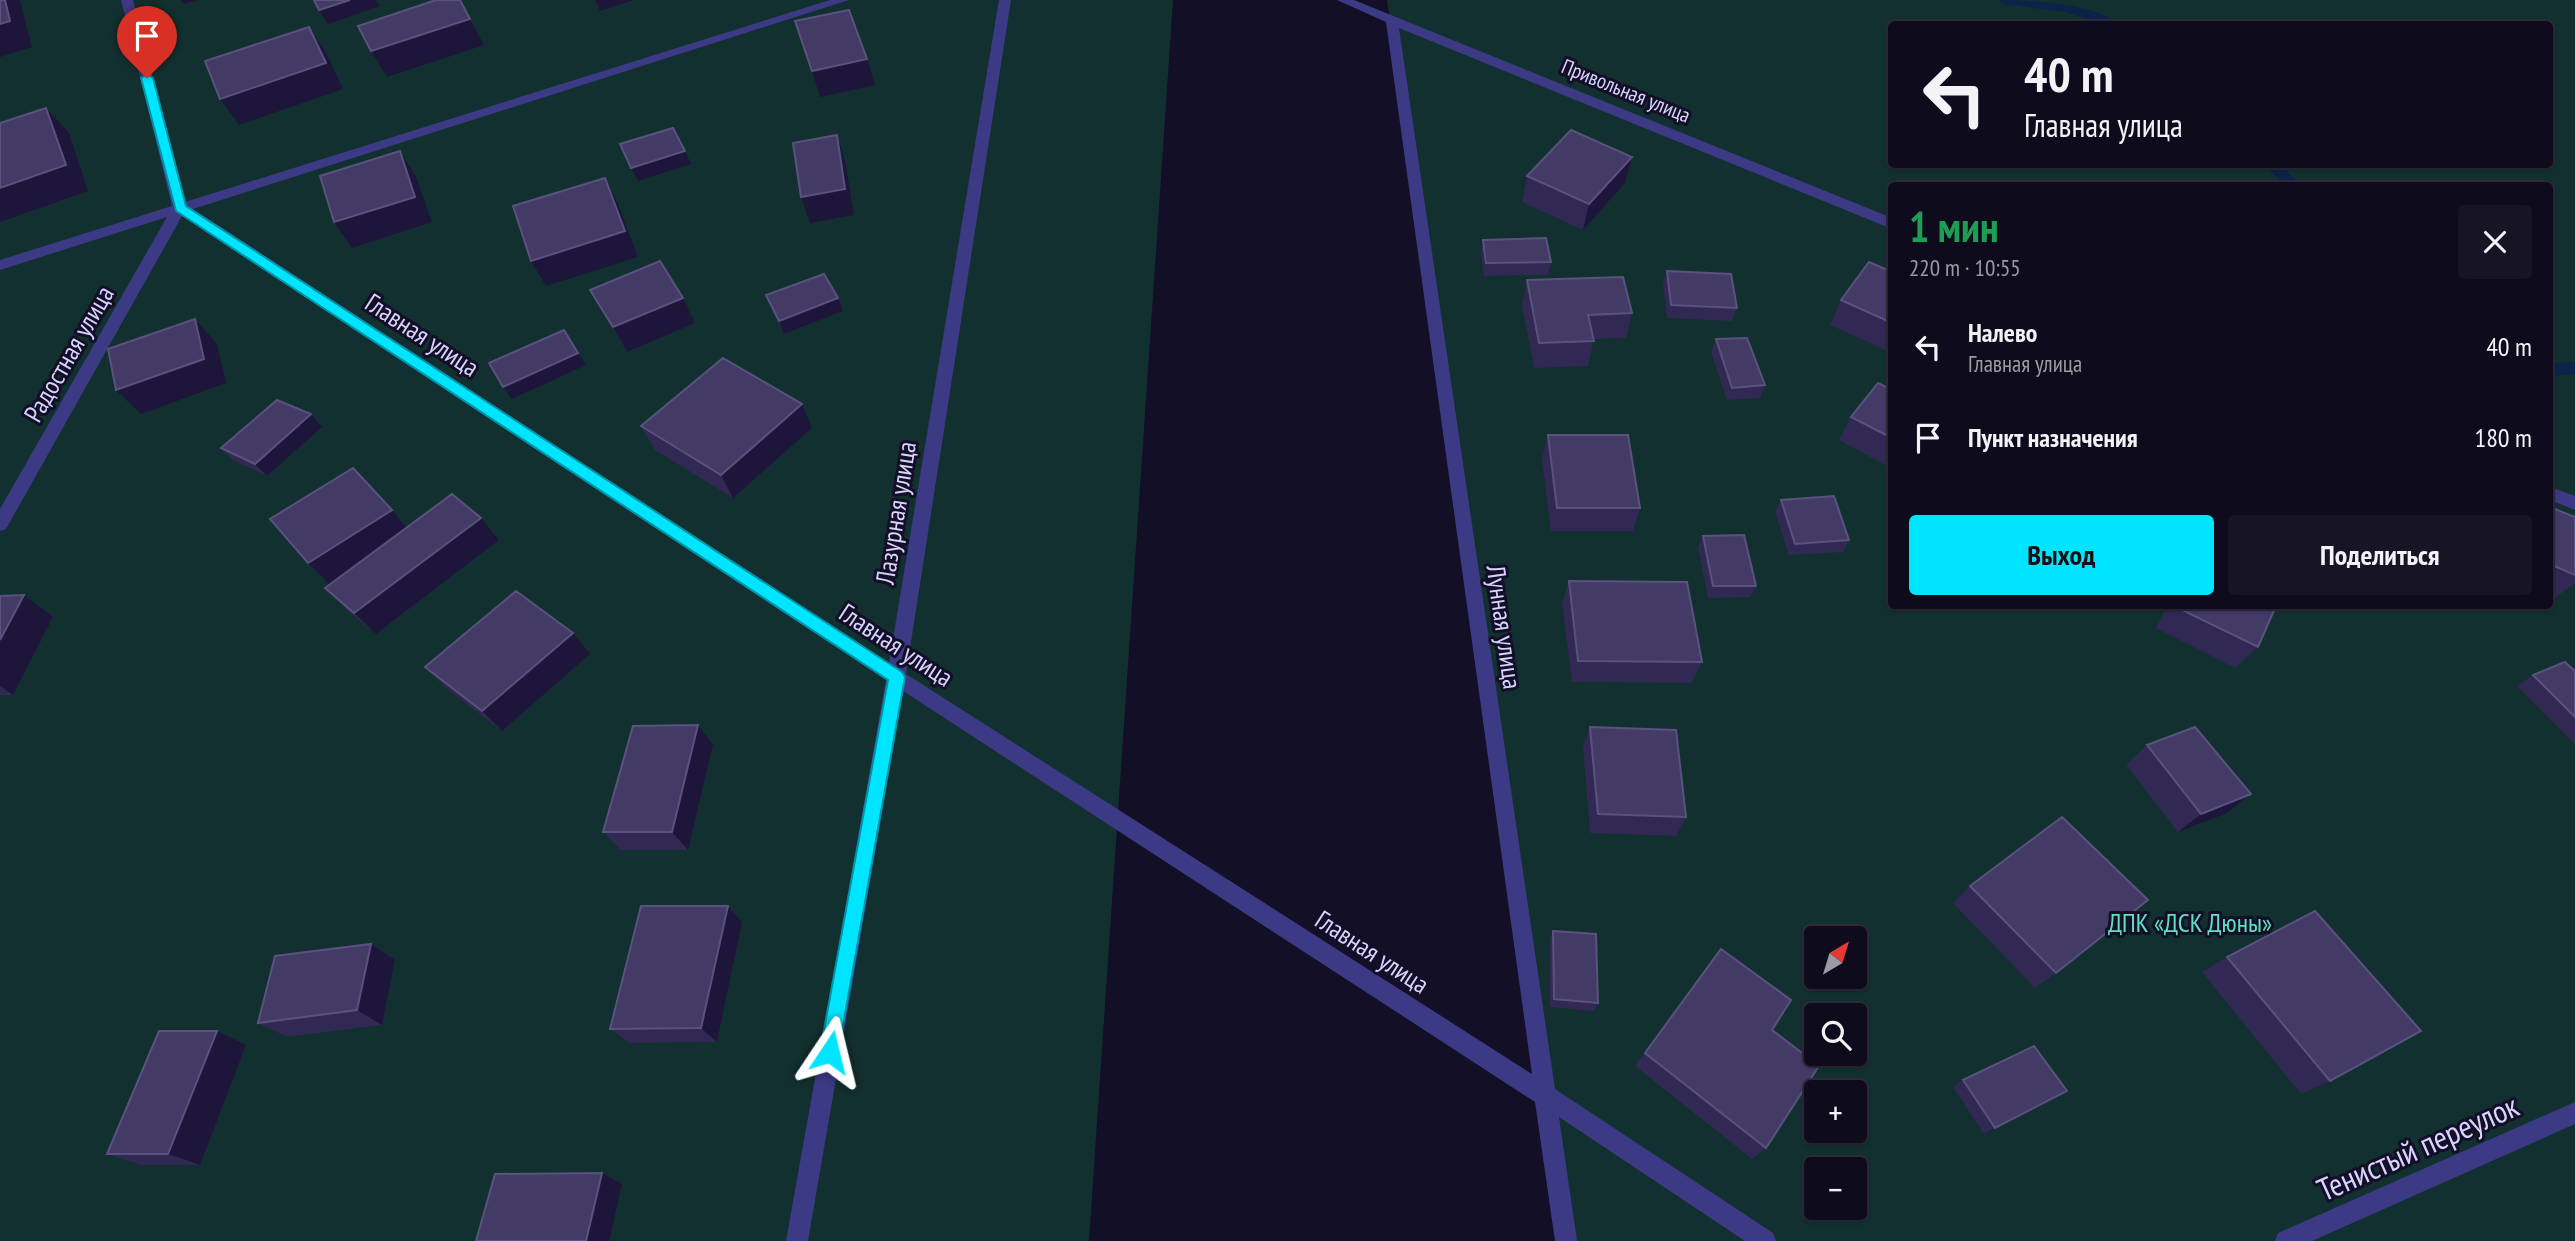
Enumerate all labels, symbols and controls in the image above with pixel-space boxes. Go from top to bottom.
pin [117,6,177,78]
icon: arrive [128,17,166,55]
text: 40 m [2024,42,2113,106]
icon: left [1909,49,2000,140]
street label: Привольная улица [1558,52,1695,129]
text: Главная улица [2024,104,2183,146]
text: 1 мин [1909,199,1999,254]
button: close [2458,205,2532,279]
text: 220 m · 10:55 [1909,253,2021,282]
street label: Радостная улица [16,280,121,428]
street label: Главная улица [359,286,485,384]
text: Налево [1968,316,2037,349]
icon: left [1909,328,1947,366]
text: 40 m [2486,330,2532,363]
text: Главная улица [1968,349,2082,378]
icon: arrive [1909,419,1947,457]
text: Пункт назначения [1968,421,2138,454]
text: 180 m [2474,421,2532,454]
street label: Лазурная улица [868,439,923,588]
button: Выход [1909,515,2214,595]
button: Поделиться [2228,515,2532,595]
street label: Лунная улица [1479,562,1530,691]
street label: Главная улица [833,596,959,694]
street label: Главная улица [1309,903,1435,1001]
park label: ДПК «ДСК Дюны» [2108,906,2272,939]
north arrow [1804,926,1867,989]
map controls [1804,926,1867,1220]
button: search [1804,1003,1867,1066]
position arrow [793,1015,867,1089]
button: + [1804,1080,1867,1143]
street label: Тенистый переулок [2310,1084,2525,1210]
button: − [1804,1157,1867,1220]

